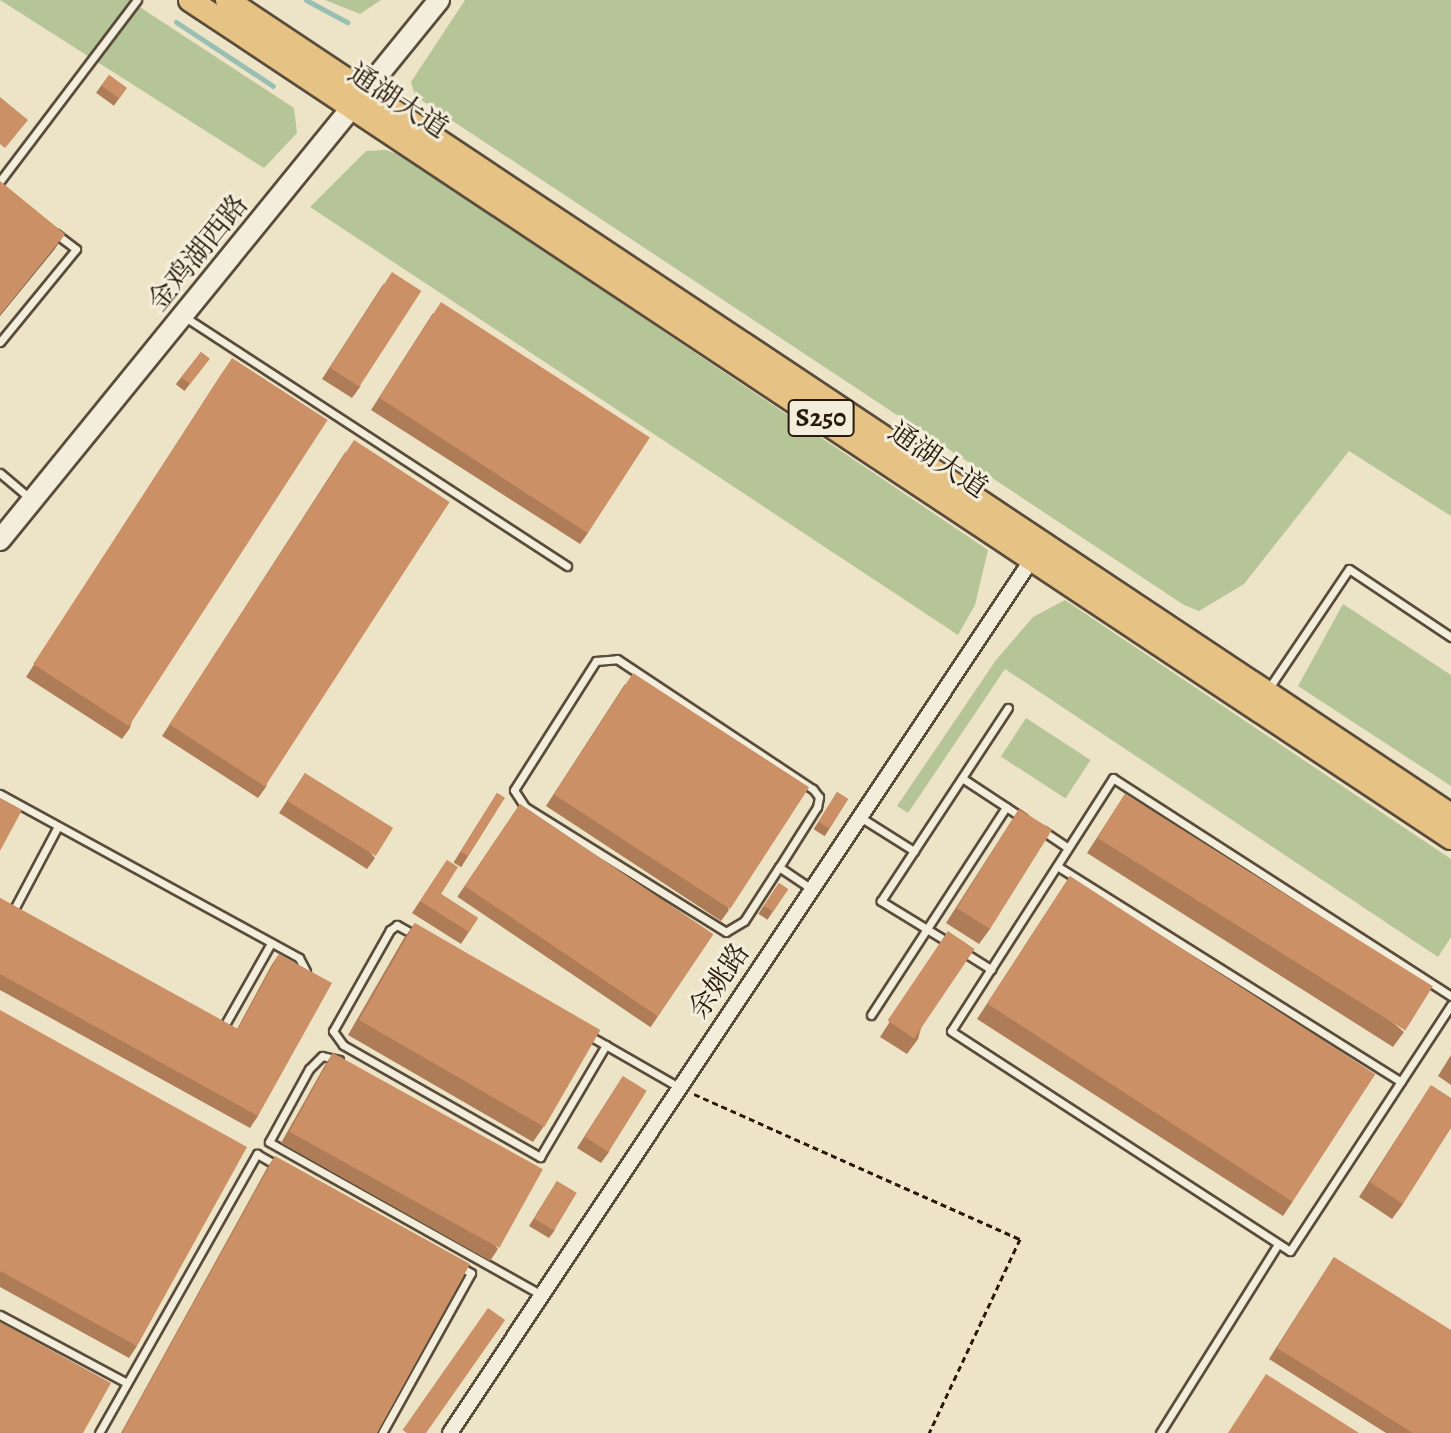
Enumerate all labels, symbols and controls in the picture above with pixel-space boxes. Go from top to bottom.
street label: 通湖大道 [342,56,454,146]
street label: 金鸡湖西路 [141,188,255,318]
road number: S250 [787,396,855,440]
street label: 通湖大道 [882,415,994,505]
street label: 余姚路 [682,937,756,1025]

